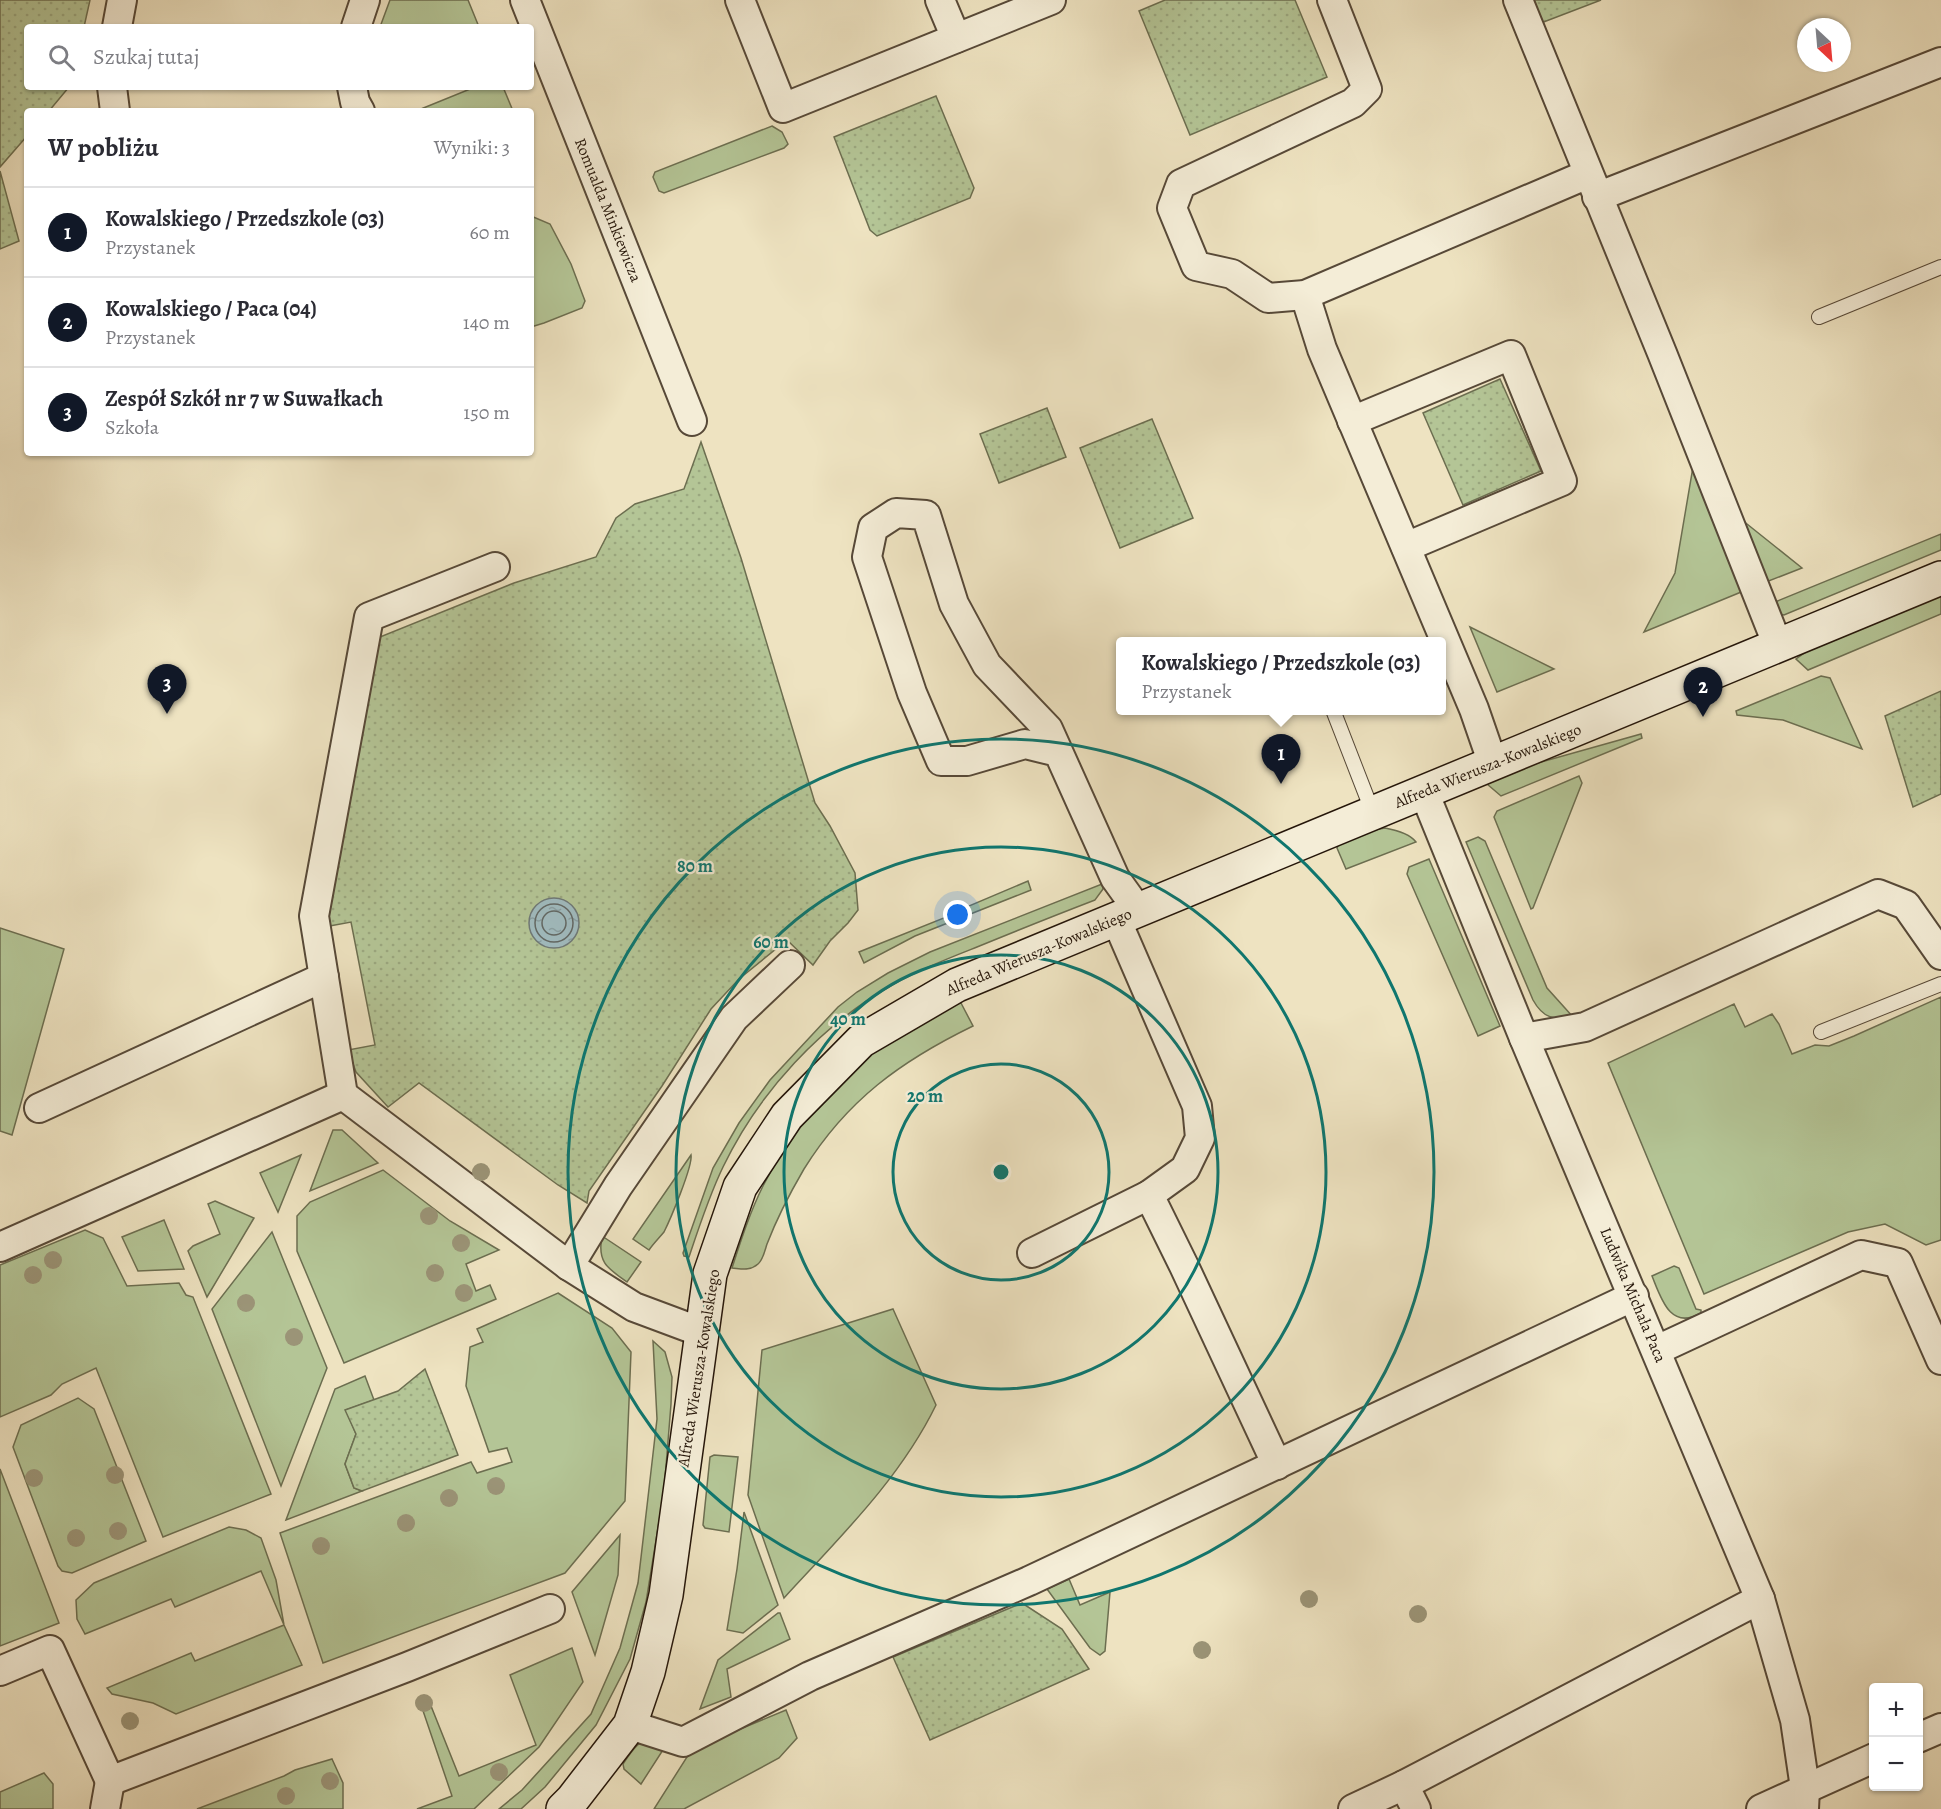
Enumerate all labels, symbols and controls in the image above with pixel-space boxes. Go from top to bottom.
north arrow [1797,18,1851,72]
search box [24,24,534,90]
icon: search [45,41,78,74]
text: Szukaj tutaj [93,42,199,72]
text: W pobliżu [48,130,159,165]
text: Wyniki: 3 [434,134,510,161]
street label: Romualda Minkiewicza [569,135,647,286]
text: Kowalskiego / Przedszkole (03) [105,204,384,234]
text: 1 [64,219,71,246]
text: 60 m [470,219,510,246]
text: Przystanek [105,234,195,261]
text: Kowalskiego / Paca (04) [105,294,317,324]
text: 2 [63,309,72,336]
text: 140 m [463,309,510,336]
text: Przystanek [105,324,195,351]
text: Zespół Szkół nr 7 w Suwałkach [105,384,383,414]
text: 3 [63,399,72,426]
text: 150 m [463,399,510,426]
text: Szkoła [105,414,159,441]
popup [1116,637,1446,715]
text: Kowalskiego / Przedszkole (03) [1141,648,1421,678]
pin: 3 [148,664,186,714]
pin: 2 [1684,668,1722,717]
text: Przystanek [1141,678,1232,705]
street label: Alfreda Wierusza-Kowalskiego [1390,718,1585,814]
pin: 1 [1262,734,1300,784]
text: 80 m [677,854,713,878]
your location [943,900,972,929]
street label: Alfreda Wierusza-Kowalskiego [942,903,1135,1002]
text: 60 m [753,930,789,954]
text: 40 m [830,1007,866,1031]
text: 20 m [907,1084,943,1108]
centre of rings [991,1162,1011,1182]
street label: Ludwika Michała Paca [1595,1224,1672,1367]
street label: Alfreda Wierusza-Kowalskiego [672,1268,725,1469]
map controls [1869,1683,1923,1791]
button: + [1869,1683,1923,1737]
button: − [1869,1737,1923,1791]

